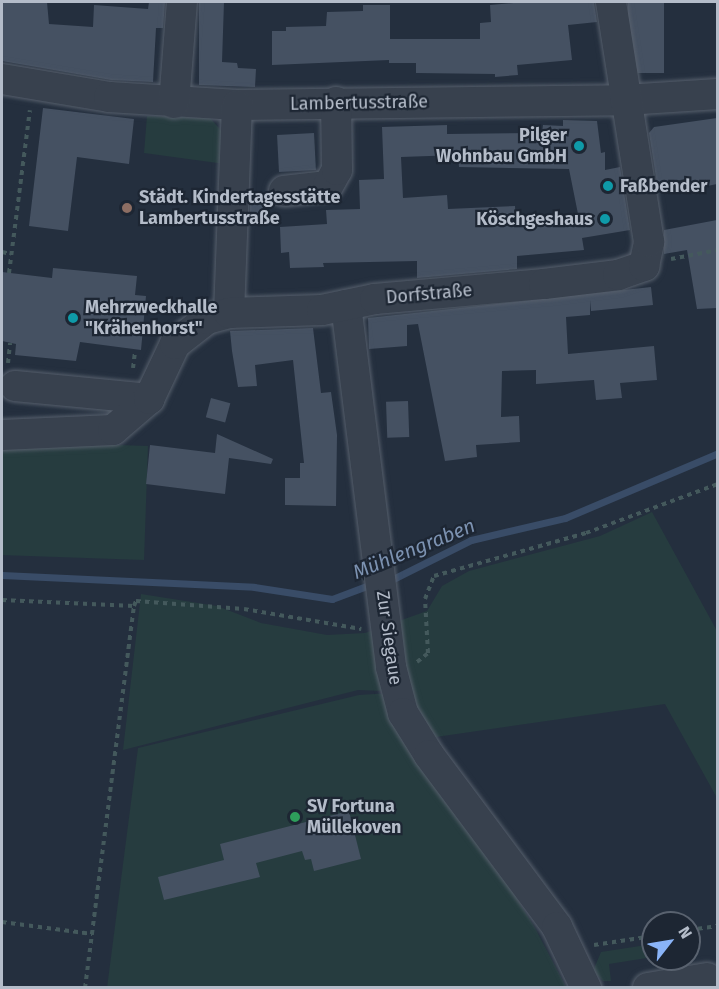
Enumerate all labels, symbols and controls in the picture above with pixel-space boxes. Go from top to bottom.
street label: Lambertusstraße [290,91,428,115]
place label: Pilger Wohnbau GmbH [436,125,567,168]
marker: Pilger Wohnbau GmbH [572,139,586,153]
place label: Faßbender [620,175,707,197]
marker: Faßbender [601,179,615,193]
place label: Städt. Kindertagesstätte Lambertusstraße [139,187,340,230]
marker: Städt. Kindertagesstätte Lambertusstraße [120,201,134,215]
place label: Köschgeshaus [476,208,593,230]
marker: Köschgeshaus [598,212,612,226]
street label: Dorfstraße [385,279,473,309]
place label: Mehrzweckhalle "Krähenhorst" [85,297,217,340]
marker: Mehrzweckhalle "Krähenhorst" [66,311,80,325]
water label: Mühlengraben [349,514,479,584]
street label: Zur Siegaue [372,589,406,687]
place label: SV Fortuna Müllekoven [307,796,401,838]
marker: SV Fortuna Müllekoven [288,810,302,824]
north arrow [641,911,701,971]
text: N [674,923,696,942]

